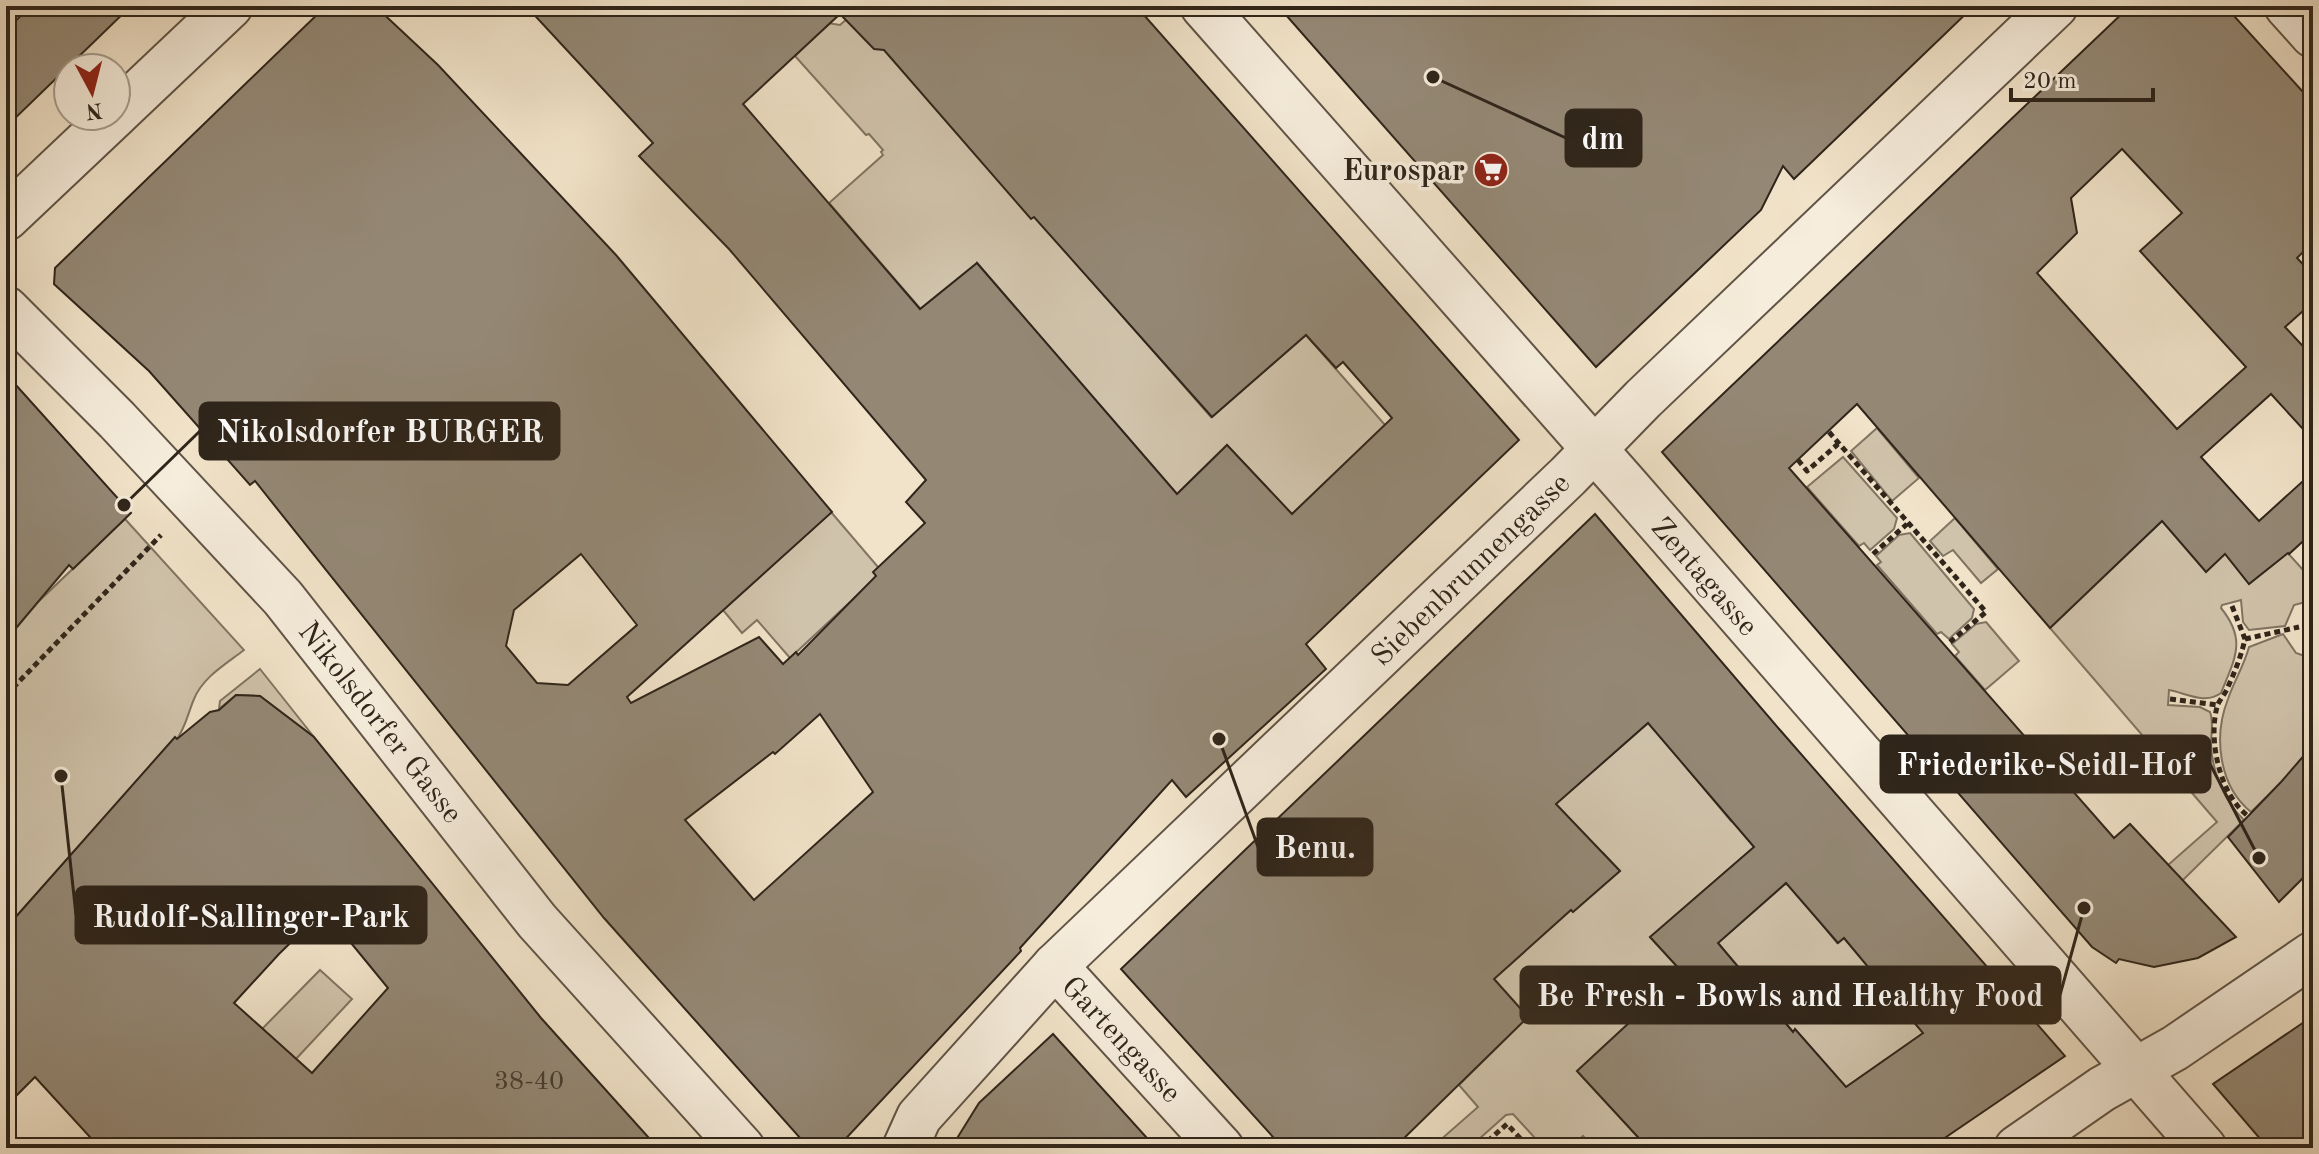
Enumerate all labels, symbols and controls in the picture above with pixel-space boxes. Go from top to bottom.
north arrow [52,52,132,132]
scale bar [2011,52,2153,102]
text: 20 m [2023,70,2077,94]
text: N [84,98,104,122]
callout: dm [1566,110,1641,166]
text: dm [1582,125,1624,157]
supermarket icon: Eurospar [1472,151,1510,189]
place label: Eurospar [1342,157,1465,187]
callout: Nikolsdorfer BURGER [200,403,559,459]
text: Nikolsdorfer BURGER [216,418,544,450]
street label: Siebenbrunnengasse [1366,468,1576,673]
street label: Zentagasse [1644,512,1763,642]
street label: Nikolsdorfer Gasse [292,617,467,830]
callout: Friederike-Seidl-Hof [1881,736,2210,792]
text: Friederike-Seidl-Hof [1896,751,2196,783]
callout: Benu. [1258,819,1372,875]
text: Benu. [1274,834,1356,866]
callout: Rudolf-Sallinger-Park [76,887,426,943]
text: Rudolf-Sallinger-Park [92,903,410,935]
callout: Be Fresh - Bowls and Healthy Food [1521,967,2060,1023]
street label: Gartengasse [1055,972,1186,1109]
text: Be Fresh - Bowls and Healthy Food [1536,982,2044,1014]
house number: 38-40 [494,1069,564,1095]

